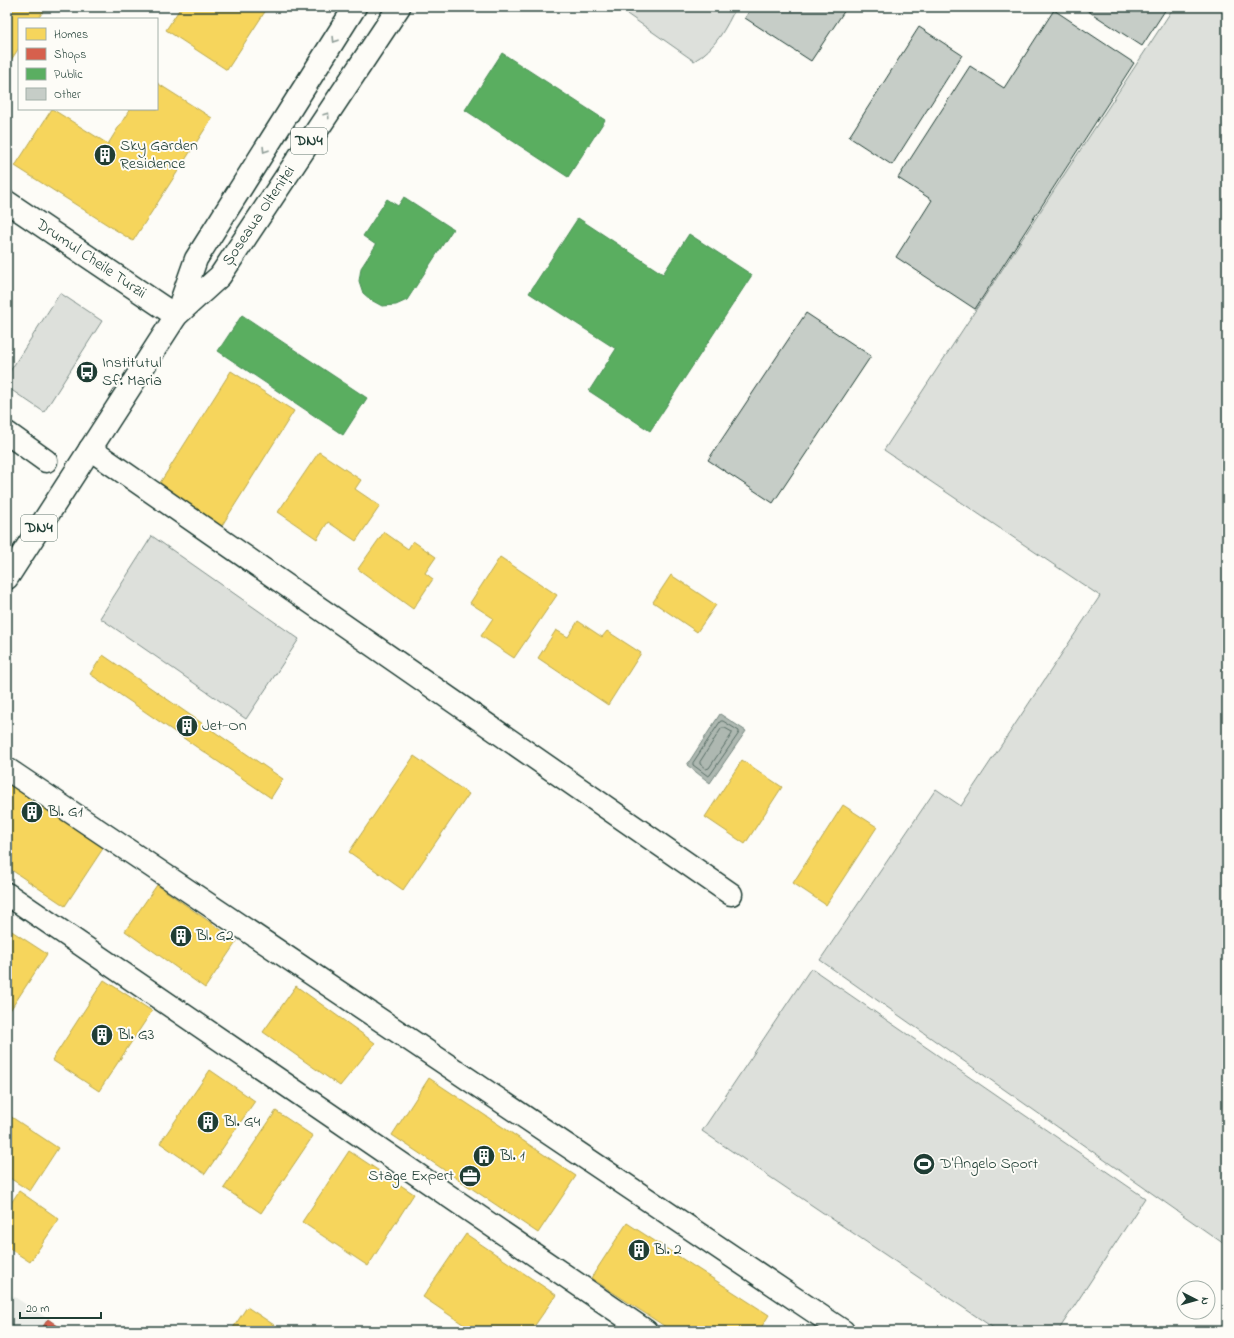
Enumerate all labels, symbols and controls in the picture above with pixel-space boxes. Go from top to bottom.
legend [18,18,158,110]
text: Homes [54,26,88,44]
one-way arrow [332,36,339,43]
text: Shops [54,46,86,64]
text: Public [54,66,83,84]
text: Other [54,86,81,104]
one-way arrow [322,112,330,119]
road number: DN4 [291,128,327,154]
place label: Sky Garden Residence [120,134,198,176]
building icon: Sky Garden Residence [92,142,118,168]
one-way arrow [262,146,270,153]
street label: Șoseaua Olteniței [217,161,302,271]
street label: Drumul Cheile Turzii [30,212,151,305]
place label: Institutul Sf. Maria [102,351,162,393]
bus stop icon: Institutul Sf. Maria [74,359,100,385]
road number: DN4 [21,515,57,541]
building icon: Jet-On [174,713,200,739]
place label: Jet-On [202,714,247,738]
building icon: Bl. G1 [19,799,45,825]
place label: Bl. G1 [47,800,83,824]
building icon: Bl. G2 [168,923,194,949]
place label: Bl. G2 [195,924,234,948]
building icon: Bl. G3 [89,1022,115,1048]
place label: Bl. G3 [117,1023,154,1047]
building icon: Bl. G4 [195,1109,221,1135]
place label: Bl. G4 [223,1110,261,1134]
building icon: Bl. 1 [471,1143,497,1169]
place label: Bl. 1 [499,1144,525,1168]
sports icon: D'Angelo Sport [911,1151,937,1177]
place label: D'Angelo Sport [939,1152,1039,1176]
office icon: Stage Expert [457,1163,483,1189]
place label: Stage Expert [368,1164,455,1188]
building icon: Bl. 2 [626,1237,652,1263]
place label: Bl. 2 [653,1238,682,1262]
north arrow [1176,1280,1216,1320]
scale bar [20,1294,101,1320]
text: N [1197,1296,1213,1305]
text: 20 m [26,1300,49,1318]

